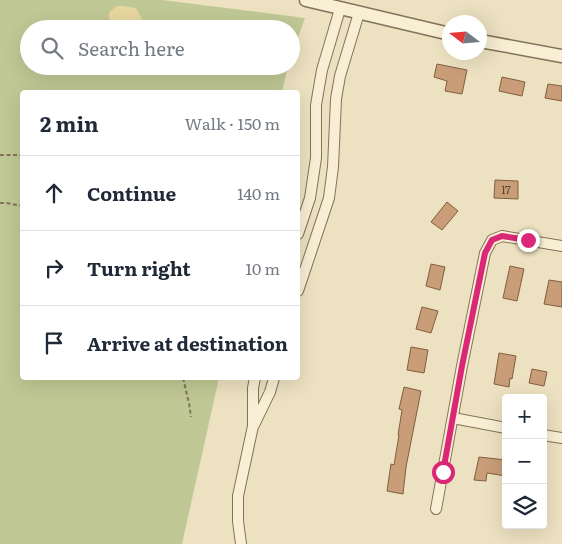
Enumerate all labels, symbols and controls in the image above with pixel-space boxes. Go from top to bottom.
north arrow [442,15,487,60]
search box [20,20,300,75]
icon: search [38,34,66,62]
text: Search here [78,34,185,62]
text: 2 min [40,107,99,138]
text: Walk · 150 m [185,111,280,135]
icon: ahead [40,179,68,207]
text: Continue [87,179,176,207]
text: 140 m [237,181,280,205]
house number: 17 [501,181,511,197]
route end [517,229,540,252]
icon: right [40,254,68,282]
text: Turn right [87,254,191,282]
text: 10 m [246,256,280,280]
icon: arrive [40,329,68,357]
text: Arrive at destination [87,329,288,357]
map controls [502,394,547,529]
button: + [502,394,547,439]
button: − [502,439,547,484]
route start [432,461,455,484]
button: layers [502,484,547,529]

